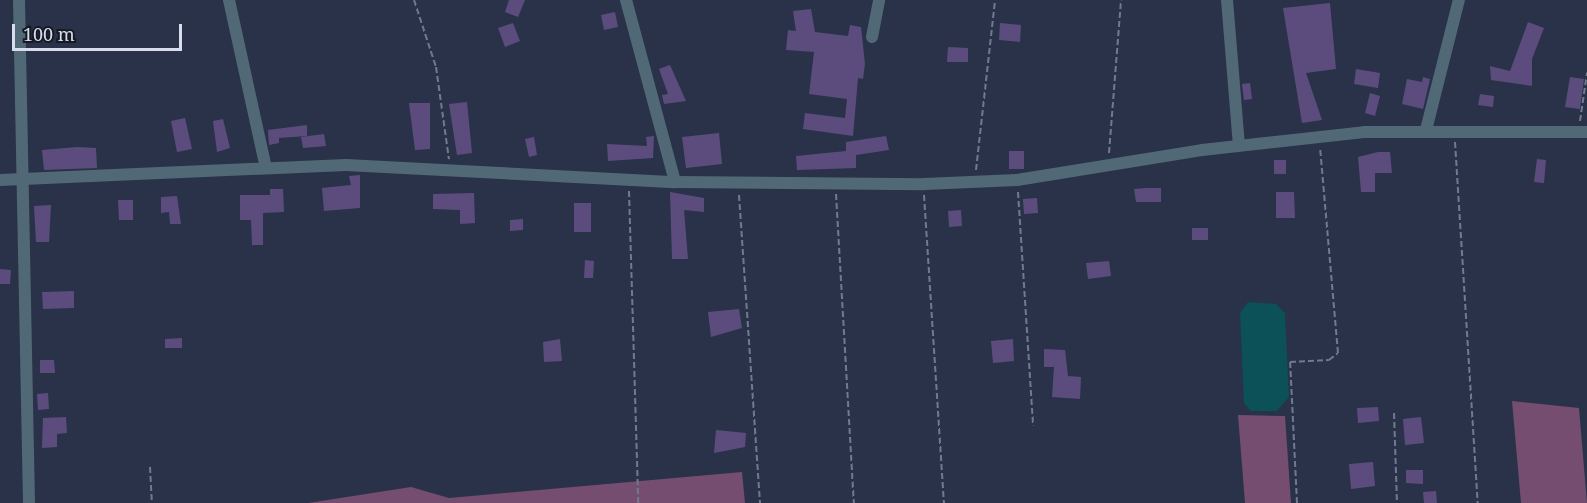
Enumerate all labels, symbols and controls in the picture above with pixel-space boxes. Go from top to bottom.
scale bar [15,12,184,50]
text: 100 m [23,22,75,46]

